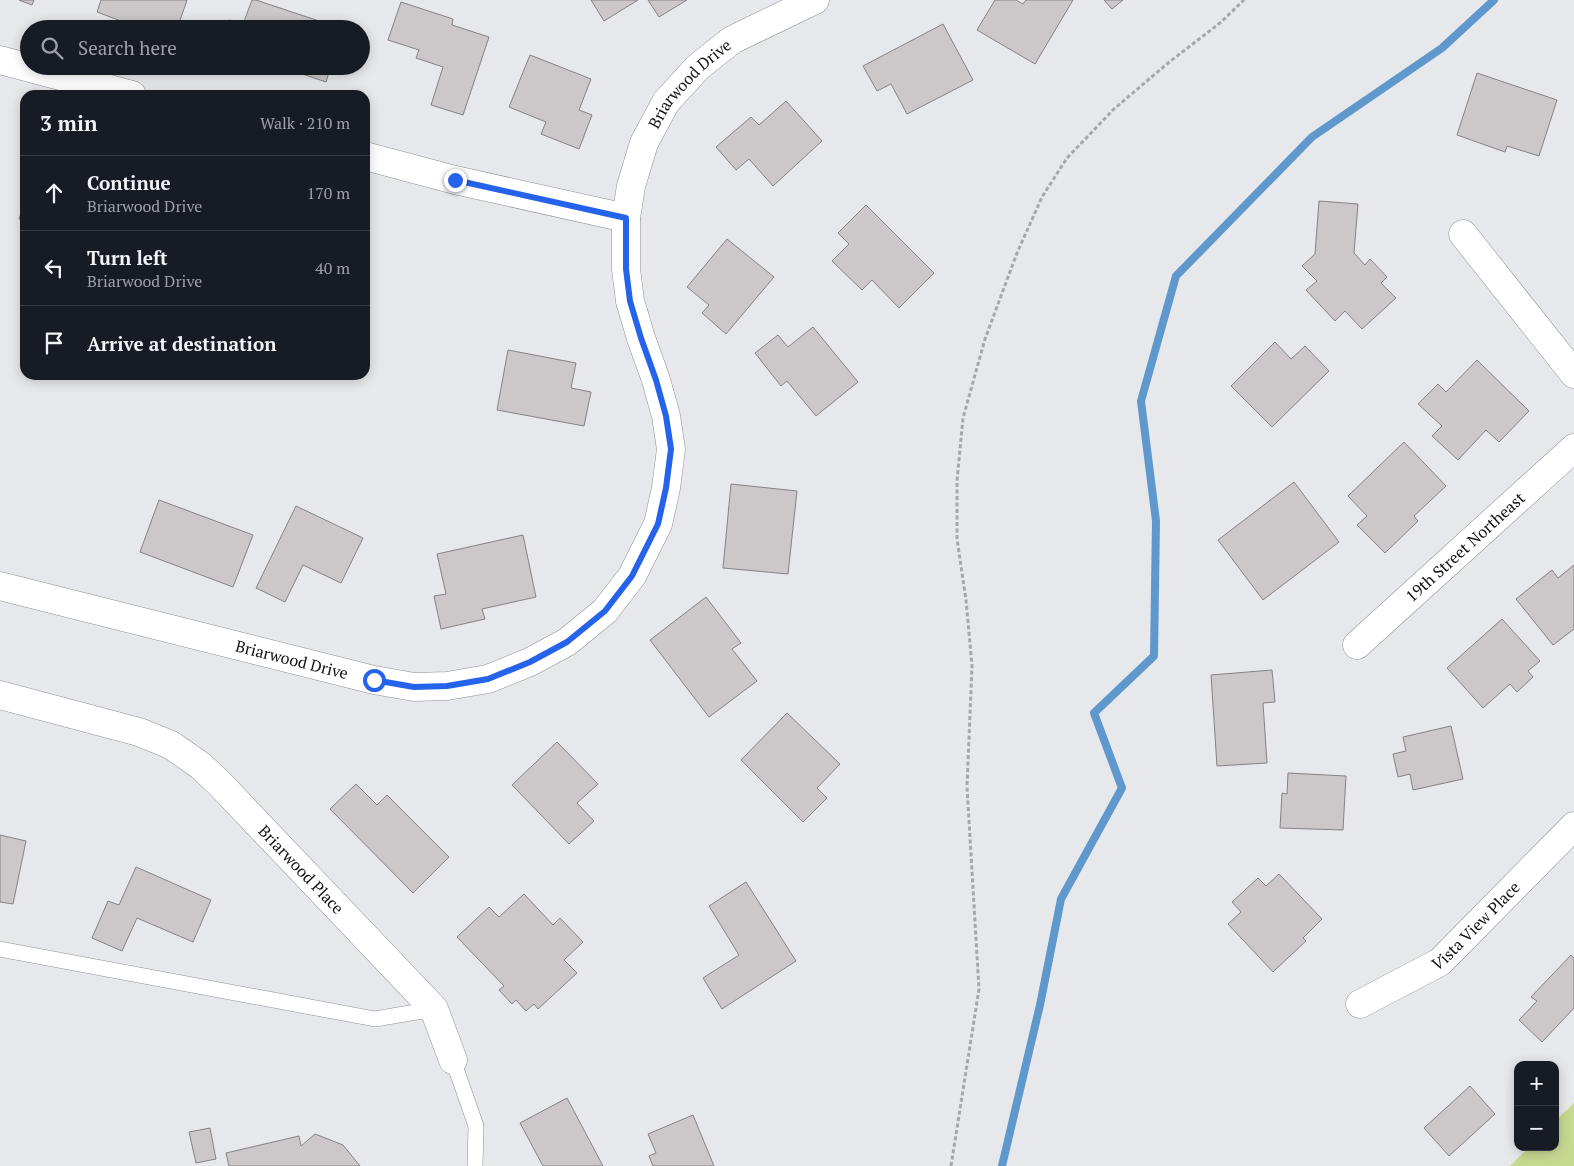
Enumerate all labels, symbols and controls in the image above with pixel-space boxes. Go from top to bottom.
search box [20,20,370,75]
icon: search [38,34,66,62]
street label: Briarwood Drive [643,34,736,132]
text: Search here [78,35,177,60]
text: 3 min [40,109,97,137]
text: Walk · 210 m [260,112,350,134]
route end [444,169,467,192]
text: Continue [87,170,171,195]
icon: ahead [40,179,68,207]
text: 170 m [307,182,350,204]
text: Briarwood Drive [87,195,202,217]
text: Turn left [87,245,168,270]
icon: left [40,254,68,282]
text: 40 m [315,257,350,279]
text: Briarwood Drive [87,270,202,292]
icon: arrive [40,329,68,357]
text: Arrive at destination [87,331,276,356]
street label: 19th Street Northeast [1401,487,1530,607]
street label: Briarwood Drive [233,635,351,684]
route start [363,669,386,692]
street label: Briarwood Place [254,820,349,919]
street label: Vista View Place [1428,876,1525,975]
map controls [1514,1061,1559,1151]
button: + [1514,1061,1559,1106]
button: − [1514,1106,1559,1151]

